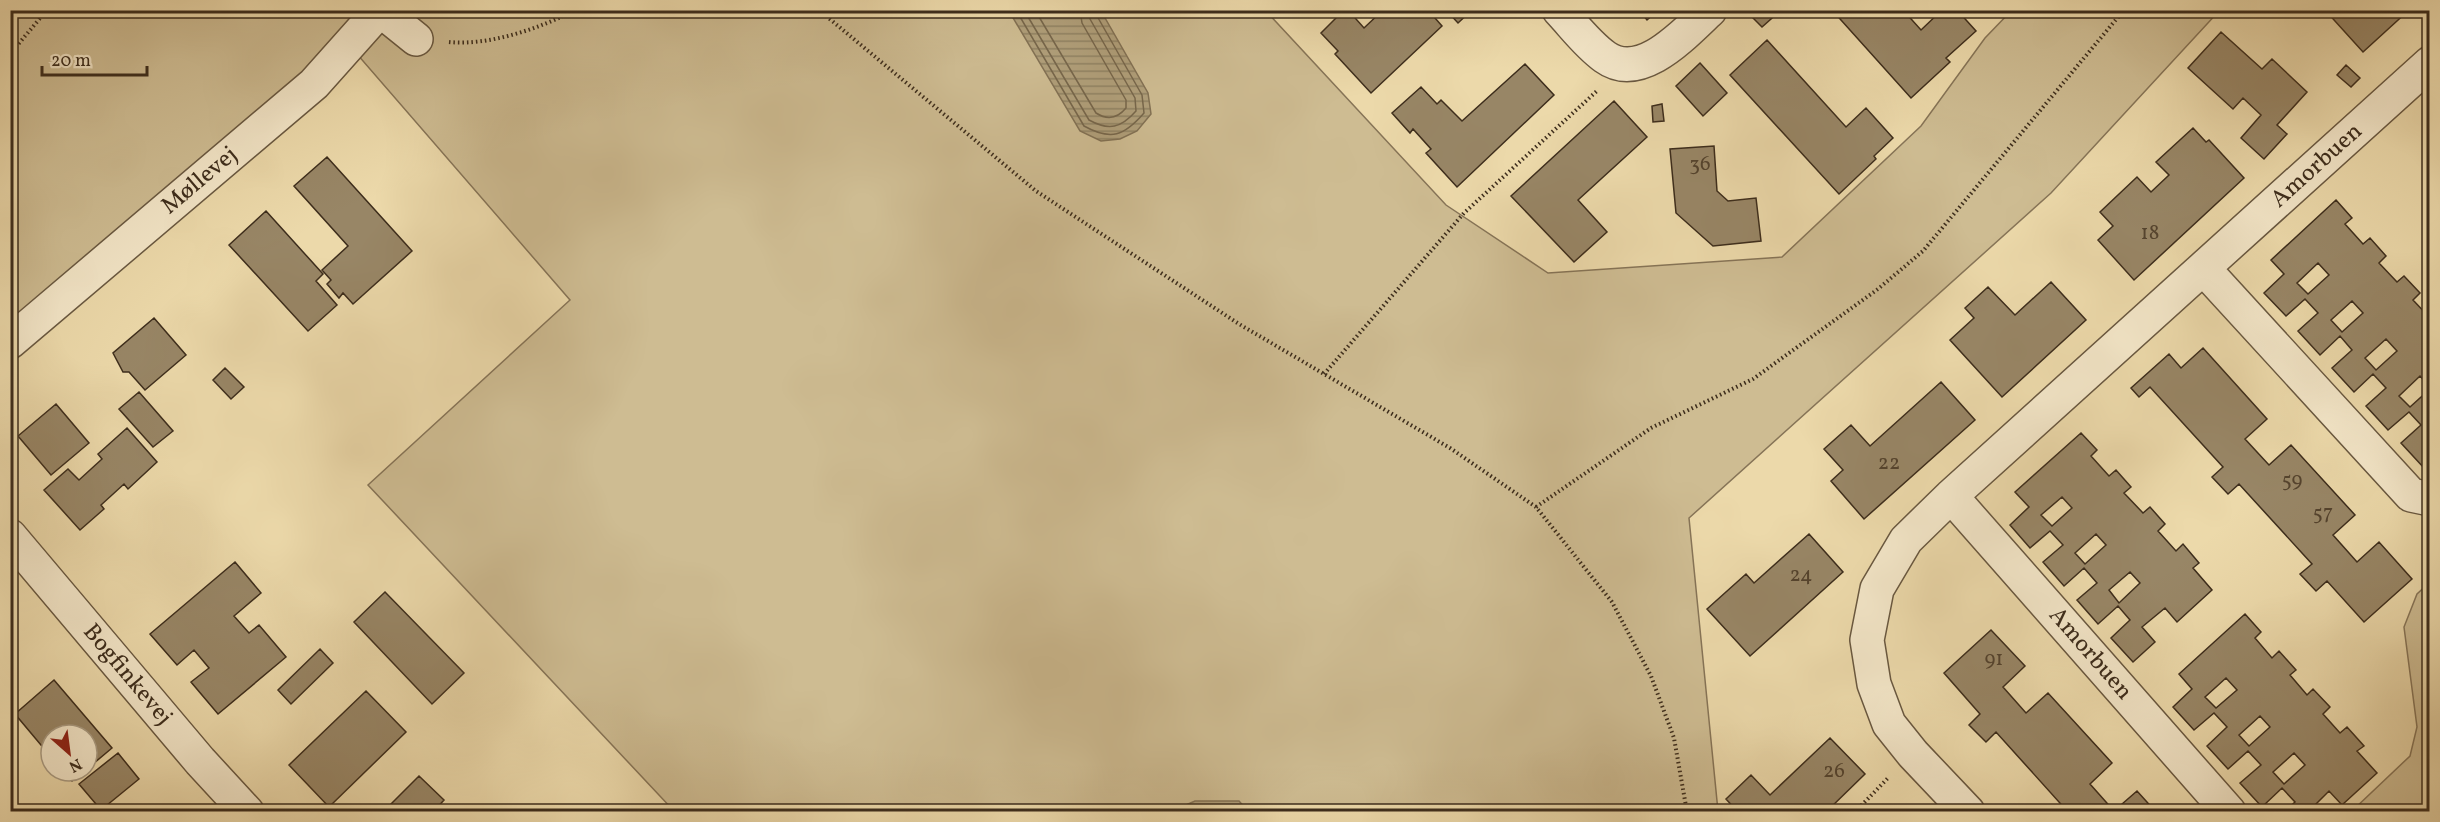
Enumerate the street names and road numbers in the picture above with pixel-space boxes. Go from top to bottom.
street label: Amorbuen [2264,115,2370,217]
street label: Møllevej [154,139,246,223]
street label: Amorbuen [2040,600,2140,708]
street label: Bogfinkevej [74,617,180,733]

